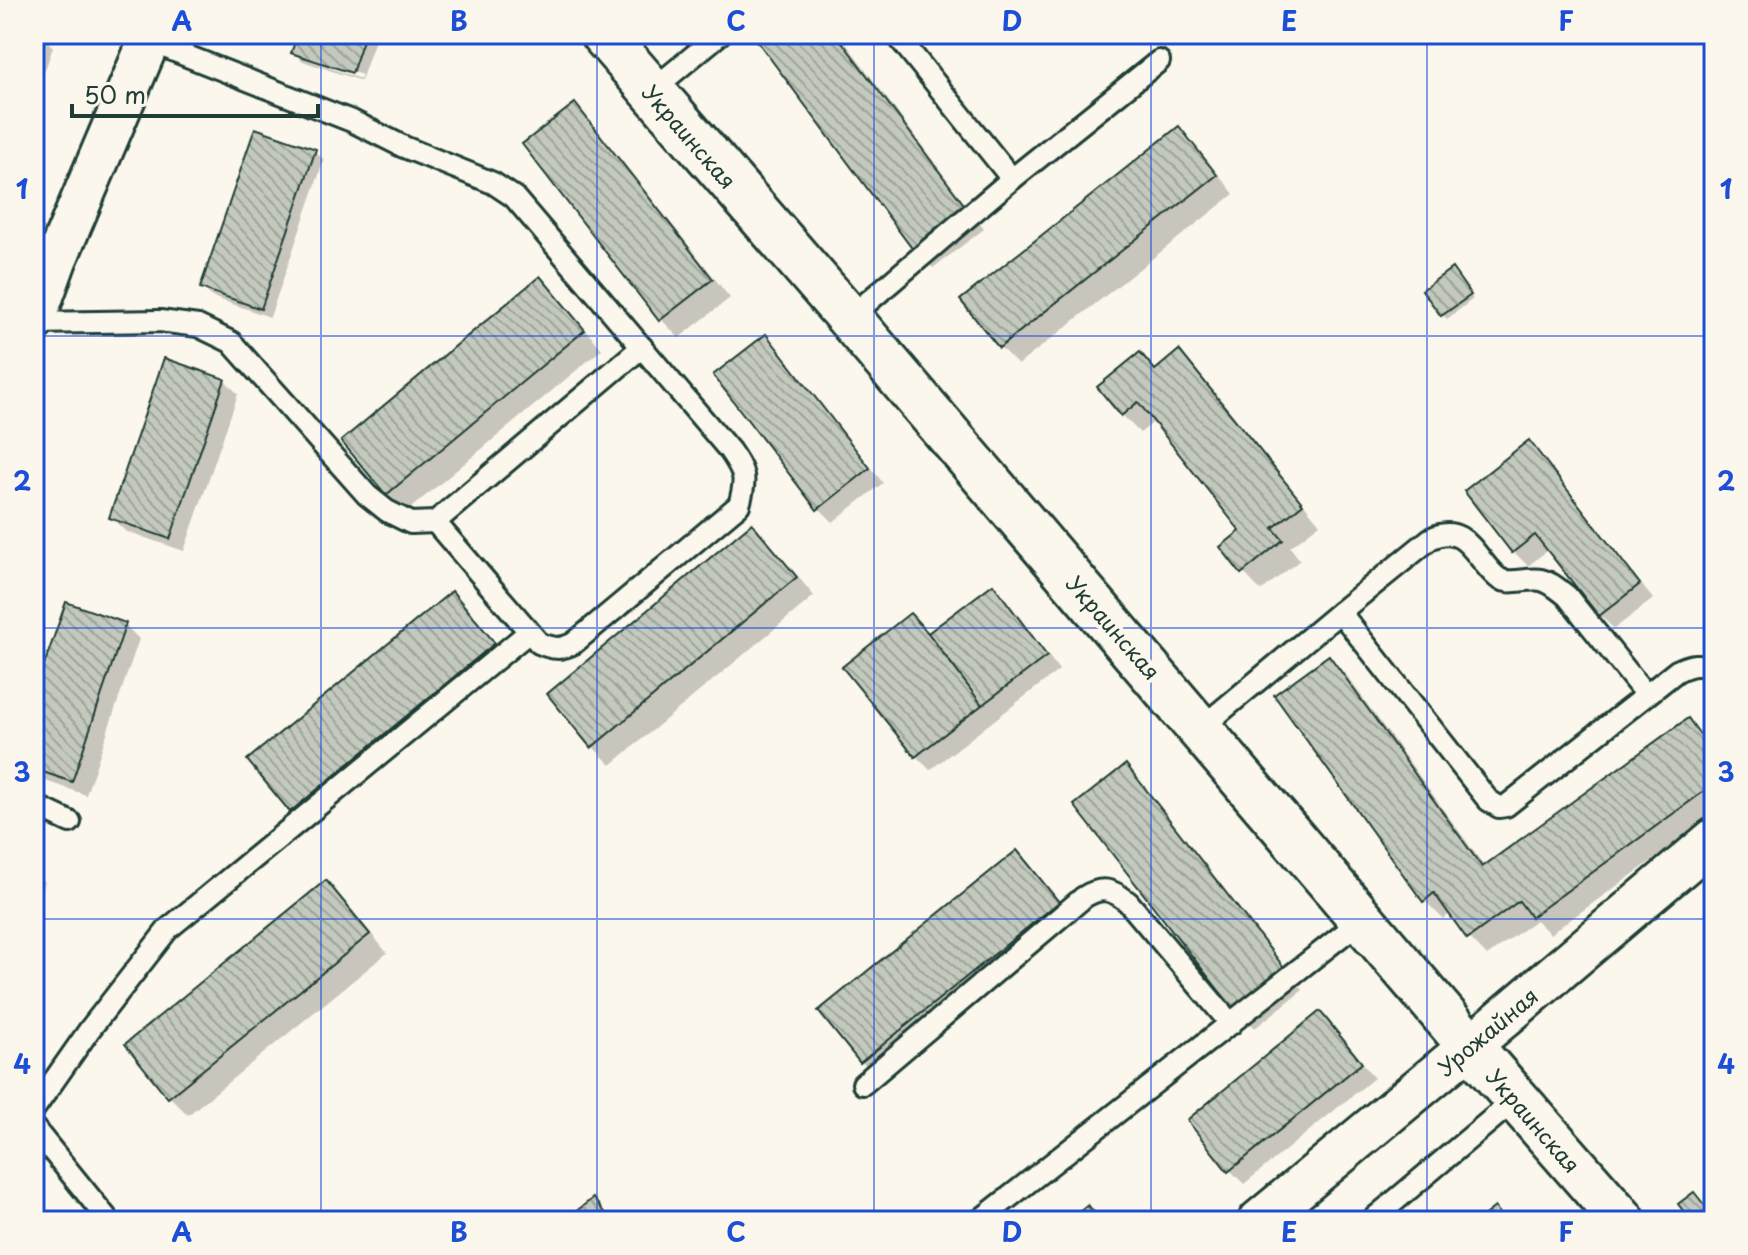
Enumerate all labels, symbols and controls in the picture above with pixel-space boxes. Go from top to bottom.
text: A [172,1,192,40]
text: B [450,1,468,40]
text: C [726,1,746,40]
text: D [1002,1,1022,40]
text: E [1281,1,1297,40]
text: F [1558,1,1574,40]
scale bar [72,68,318,118]
text: 50 m [84,76,146,112]
street label: Украинская [635,76,745,196]
text: 1 [16,169,28,208]
text: 1 [1720,169,1732,208]
text: 2 [13,461,31,500]
text: 2 [1717,461,1735,500]
street label: Украинская [1059,567,1169,687]
text: 3 [13,752,31,791]
text: 3 [1717,752,1735,791]
street label: Урожайная [1429,979,1545,1083]
text: 4 [13,1044,31,1083]
text: 4 [1717,1044,1735,1083]
street label: Украинская [1479,1060,1589,1180]
text: A [172,1212,192,1251]
text: B [450,1212,468,1251]
text: C [726,1212,746,1251]
text: D [1002,1212,1022,1251]
text: E [1281,1212,1297,1251]
text: F [1558,1212,1574,1251]

